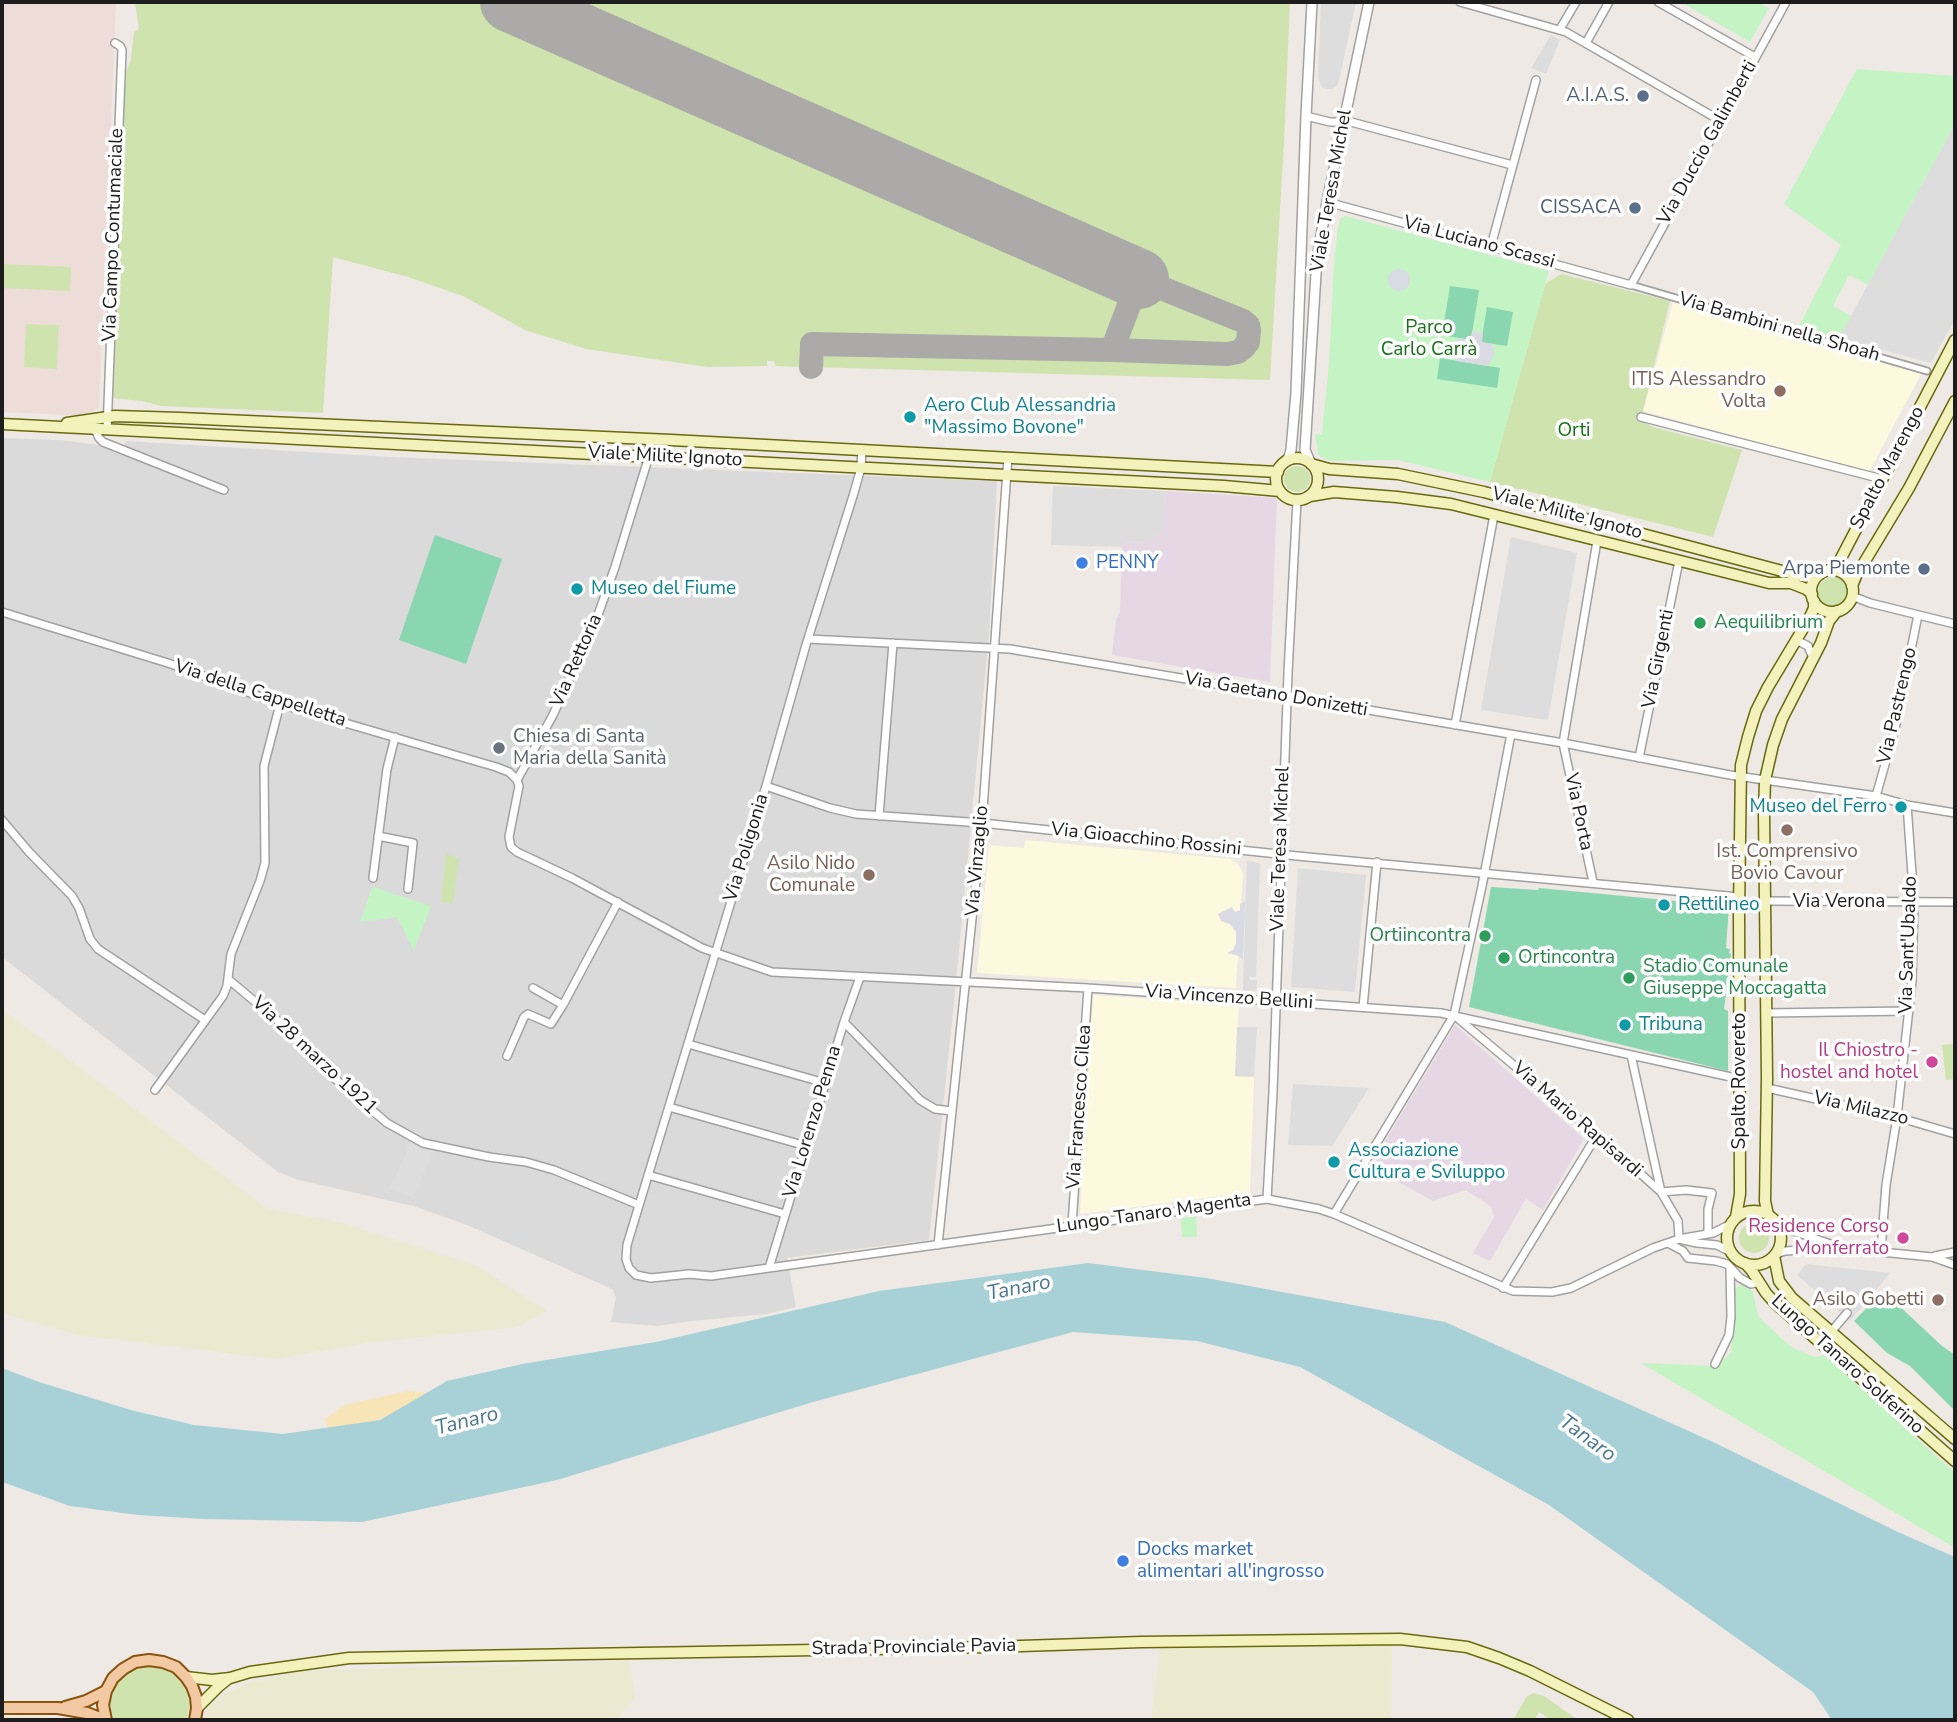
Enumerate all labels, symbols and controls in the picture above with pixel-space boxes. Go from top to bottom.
street label: Via Duccio Galimberti [1653,57,1763,229]
place label: A.I.A.S. [1566,85,1629,107]
marker: A.I.A.S. [1635,88,1651,104]
street label: Viale Teresa Michel [1306,108,1358,274]
street label: Via Campo Contumaciale [99,128,129,342]
place label: CISSACA [1540,197,1621,219]
marker: CISSACA [1627,200,1643,216]
street label: Via Luciano Scassi [1401,212,1557,274]
street label: Via Bambini nella Shoah [1676,288,1882,368]
park label: Parco Carlo Carrà [1381,317,1477,361]
place label: ITIS Alessandro Volta [1631,369,1766,413]
marker: ITIS Alessandro Volta [1772,383,1788,399]
place label: Aero Club Alessandria "Massimo Bovone" [924,395,1116,439]
street label: Spalto Marengo [1846,403,1930,533]
marker: Aero Club Alessandria "Massimo Bovone" [902,409,918,425]
park label: Orti [1558,420,1590,442]
street label: Viale Milite Ignoto [587,442,743,472]
street label: Viale Milite Ignoto [1489,483,1645,545]
place label: PENNY [1096,552,1159,574]
marker: PENNY [1074,555,1090,571]
place label: Arpa Piemonte [1782,558,1910,580]
marker: Arpa Piemonte [1916,561,1932,577]
place label: Museo del Fiume [591,578,736,600]
marker: Museo del Fiume [569,581,585,597]
street label: Via Girgenti [1638,608,1680,710]
street label: Via Rettoria [546,611,608,711]
place label: Aequilibrium [1714,612,1823,634]
marker: Aequilibrium [1692,615,1708,631]
street label: Via Pastrengo [1874,645,1922,767]
street label: Via della Cappelletta [171,655,349,733]
street label: Via Gaetano Donizetti [1183,668,1369,722]
place label: Chiesa di Santa Maria della Sanità [513,726,667,770]
marker: Chiesa di Santa Maria della Sanità [491,740,507,756]
street label: Viale Teresa Michel [1267,766,1295,932]
street label: Via Porta [1559,771,1597,853]
street label: Via Poligonia [720,791,774,905]
place label: Museo del Ferro [1750,796,1887,818]
marker: Museo del Ferro [1893,799,1909,815]
street label: Via Vinzaglio [962,805,994,917]
street label: Via Gioacchino Rossini [1050,819,1242,861]
marker: Ist. Comprensivo Bovio Cavour [1779,822,1795,838]
place label: Ist. Comprensivo Bovio Cavour [1716,841,1858,885]
place label: Asilo Nido Comunale [767,853,855,897]
marker: Asilo Nido Comunale [861,867,877,883]
street label: Via Sant'Ubaldo [1895,876,1923,1014]
street label: Via Verona [1793,891,1885,913]
place label: Rettilineo [1678,894,1760,916]
marker: Rettilineo [1656,897,1672,913]
place label: Ortiincontra [1369,925,1471,947]
marker: Ortiincontra [1477,928,1493,944]
place label: Ortincontra [1518,947,1615,969]
marker: Ortincontra [1496,950,1512,966]
place label: Stadio Comunale Giuseppe Moccagatta [1643,956,1827,1000]
marker: Stadio Comunale Giuseppe Moccagatta [1621,970,1637,986]
street label: Via Vincenzo Bellini [1144,981,1314,1015]
street label: Via 28 marzo 1921 [247,992,381,1120]
street label: Spalto Rovereto [1729,1013,1751,1149]
place label: Tribuna [1639,1014,1703,1036]
marker: Tribuna [1617,1017,1633,1033]
street label: Via Francesco Cilea [1063,1024,1097,1190]
place label: Il Chiostro - hostel and hotel [1780,1040,1918,1084]
street label: Via Lorenzo Penna [779,1043,847,1201]
marker: Il Chiostro - hostel and hotel [1924,1054,1940,1070]
street label: Via Mario Rapisardi [1507,1057,1647,1183]
street label: Via Milazzo [1811,1087,1911,1131]
place label: Associazione Cultura e Sviluppo [1348,1140,1505,1184]
marker: Associazione Cultura e Sviluppo [1326,1154,1342,1170]
street label: Lungo Tanaro Magenta [1055,1189,1253,1239]
place label: Residence Corso Monferrato [1748,1216,1889,1260]
marker: Residence Corso Monferrato [1895,1230,1911,1246]
water label: Tanaro [985,1270,1053,1308]
place label: Asilo Gobetti [1813,1289,1924,1311]
street label: Lungo Tanaro Solferino [1766,1290,1928,1440]
marker: Asilo Gobetti [1930,1292,1946,1308]
water label: Tanaro [433,1402,501,1442]
water label: Tanaro [1554,1410,1620,1468]
place label: Docks market alimentari all'ingrosso [1137,1539,1324,1583]
marker: Docks market alimentari all'ingrosso [1115,1553,1131,1569]
street label: Strada Provinciale Pavia [811,1635,1017,1661]

